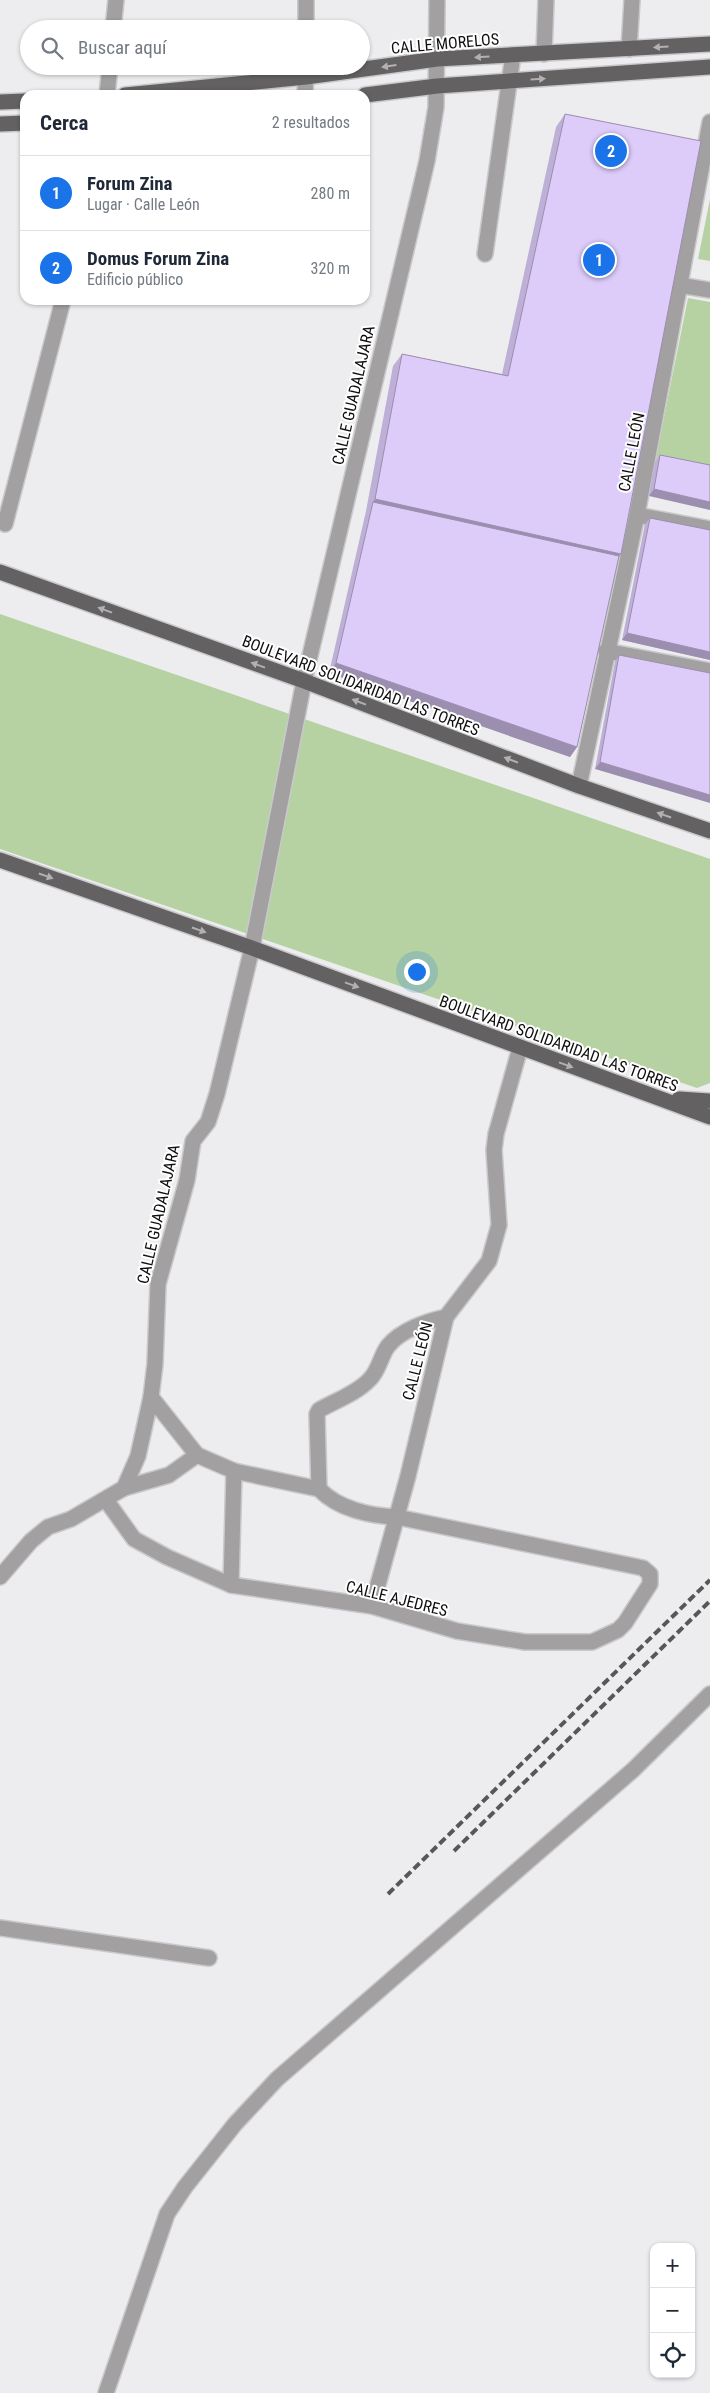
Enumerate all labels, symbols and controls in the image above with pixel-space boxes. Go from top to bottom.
search box [20,20,370,75]
street label: CALLE MORELOS [390,29,500,58]
icon: search [38,34,66,62]
text: Buscar aquí [78,36,167,59]
one-way arrow [653,43,669,51]
one-way arrow [473,53,489,61]
one-way arrow [381,62,397,70]
one-way arrow [531,74,547,82]
text: Cerca [40,111,88,135]
text: 2 resultados [272,113,350,132]
pin: 2 [595,132,627,170]
text: Forum Zina [87,172,173,195]
text: 1 [52,184,60,203]
text: 280 m [311,184,350,203]
text: Lugar · Calle León [87,195,200,214]
pin: 1 [583,241,615,279]
text: Domus Forum Zina [87,247,229,270]
text: 2 [52,259,60,278]
text: 320 m [311,259,350,278]
text: Edificio público [87,270,183,289]
street label: CALLE GUADALAJARA [328,324,379,467]
street label: CALLE LEÓN [614,411,648,493]
one-way arrow [98,606,113,613]
street label: BOULEVARD SOLIDARIDAD LAS TORRES [239,631,482,740]
one-way arrow [251,661,266,668]
one-way arrow [351,698,366,706]
one-way arrow [503,756,518,764]
one-way arrow [656,811,671,819]
one-way arrow [39,872,54,880]
one-way arrow [192,926,207,934]
your location [404,959,430,985]
one-way arrow [345,981,360,989]
street label: BOULEVARD SOLIDARIDAD LAS TORRES [437,991,681,1096]
one-way arrow [558,1062,573,1069]
street label: CALLE GUADALAJARA [133,1143,184,1286]
street label: CALLE LEÓN [398,1320,436,1402]
street label: CALLE AJEDRES [344,1577,450,1620]
map controls [650,2243,695,2378]
button: + [650,2243,695,2288]
button: − [650,2288,695,2333]
button: locate [650,2333,695,2378]

